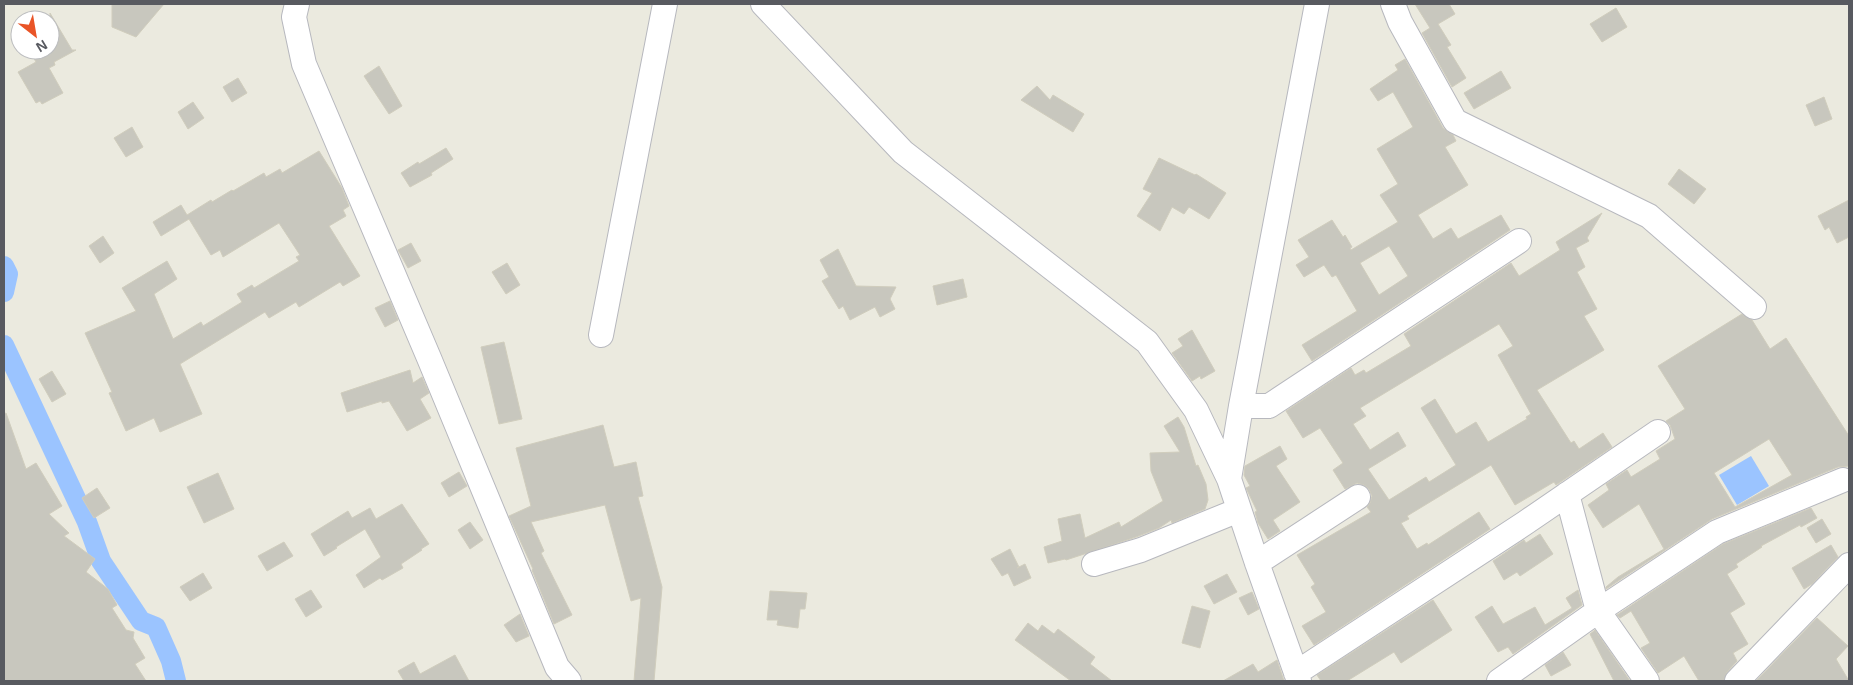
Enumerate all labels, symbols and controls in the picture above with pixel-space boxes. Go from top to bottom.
north arrow [10,10,60,60]
text: N [33,37,50,56]

